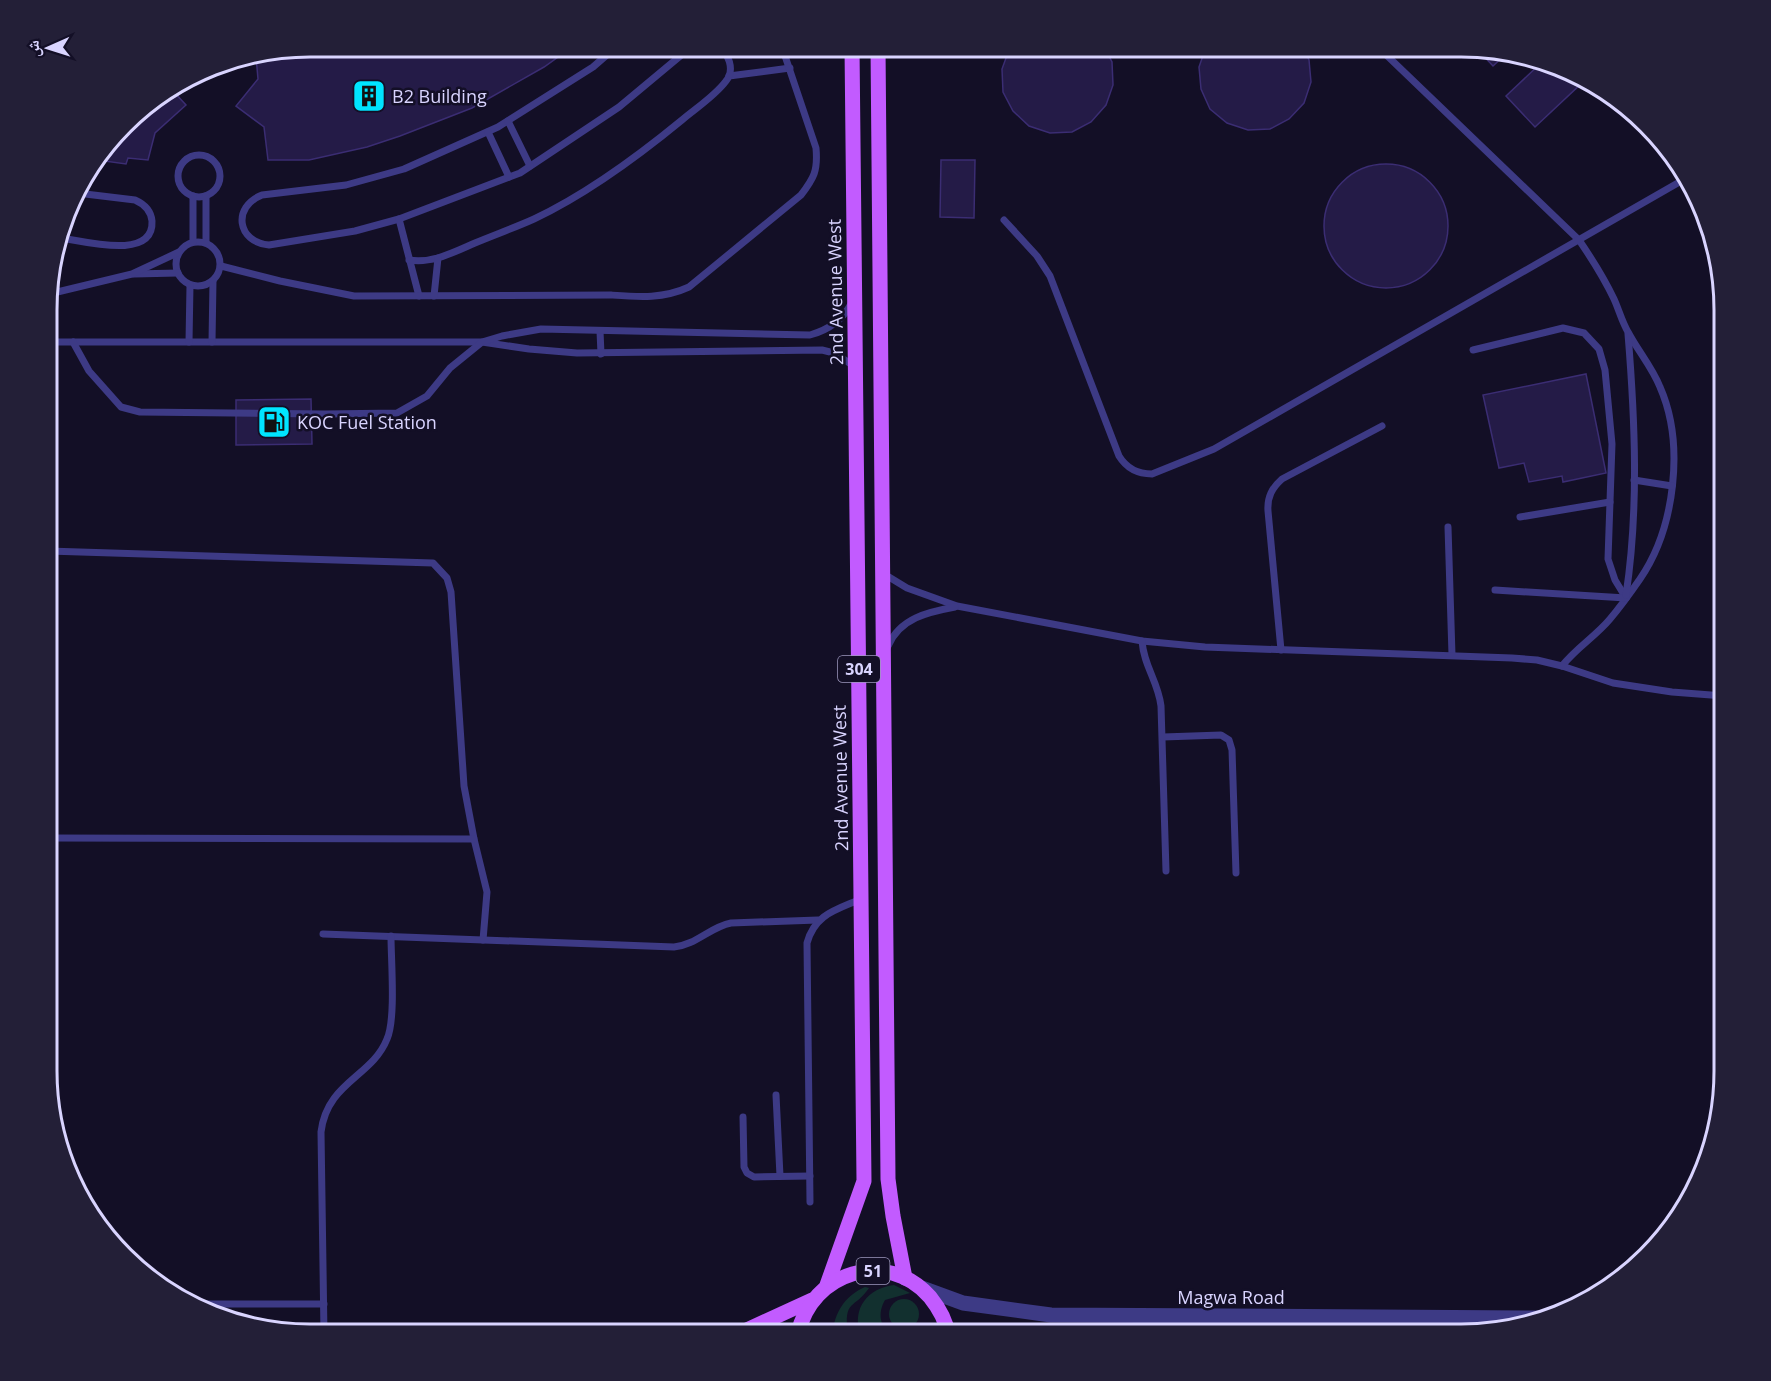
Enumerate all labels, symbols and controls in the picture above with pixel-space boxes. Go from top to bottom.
north arrow [18,18,78,78]
text: ش [22,40,44,58]
building icon: B2 Building [351,78,387,114]
place label: B2 Building [392,84,487,108]
street label: 2nd Avenue West [822,219,848,365]
fuel station icon: KOC Fuel Station [256,404,292,440]
place label: KOC Fuel Station [297,410,437,434]
road number: 304 [838,656,880,682]
street label: 2nd Avenue West [827,705,853,851]
road number: 51 [856,1258,890,1284]
street label: Magwa Road [1177,1285,1285,1309]

